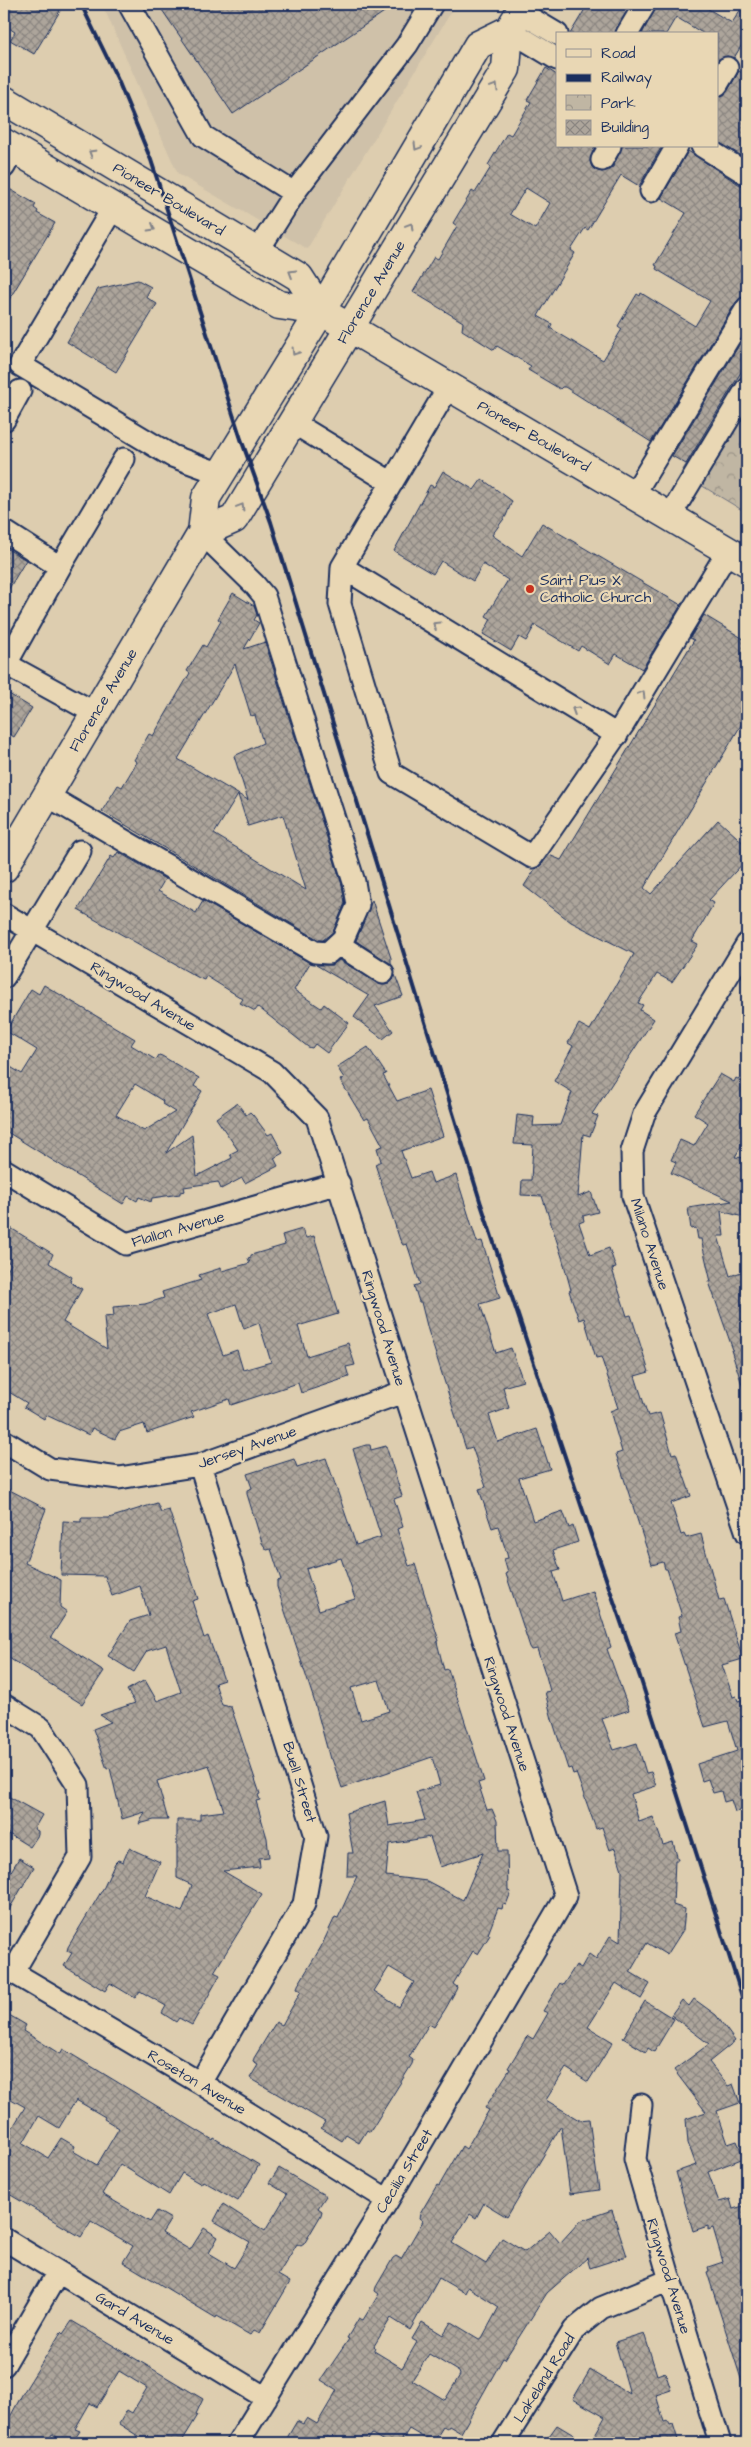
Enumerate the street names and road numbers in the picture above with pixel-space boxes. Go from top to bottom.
street label: Pioneer Boulevard [109,158,229,241]
street label: Florence Avenue [332,237,411,348]
street label: Pioneer Boulevard [474,396,594,477]
street label: Florence Avenue [64,645,143,756]
street label: Ringwood Avenue [86,957,199,1037]
street label: Milano Avenue [625,1196,674,1293]
street label: Flallon Avenue [129,1206,227,1253]
street label: Ringwood Avenue [355,1268,411,1389]
street label: Jersey Avenue [195,1421,300,1475]
street label: Ringwood Avenue [477,1654,535,1775]
street label: Buell Street [277,1739,322,1825]
street label: Roseton Avenue [144,2045,250,2120]
street label: Cecilia Street [371,2125,438,2217]
street label: Ringwood Avenue [640,2216,696,2337]
street label: Gard Avenue [91,2287,178,2350]
street label: Lakeland Road [509,2330,580,2427]

